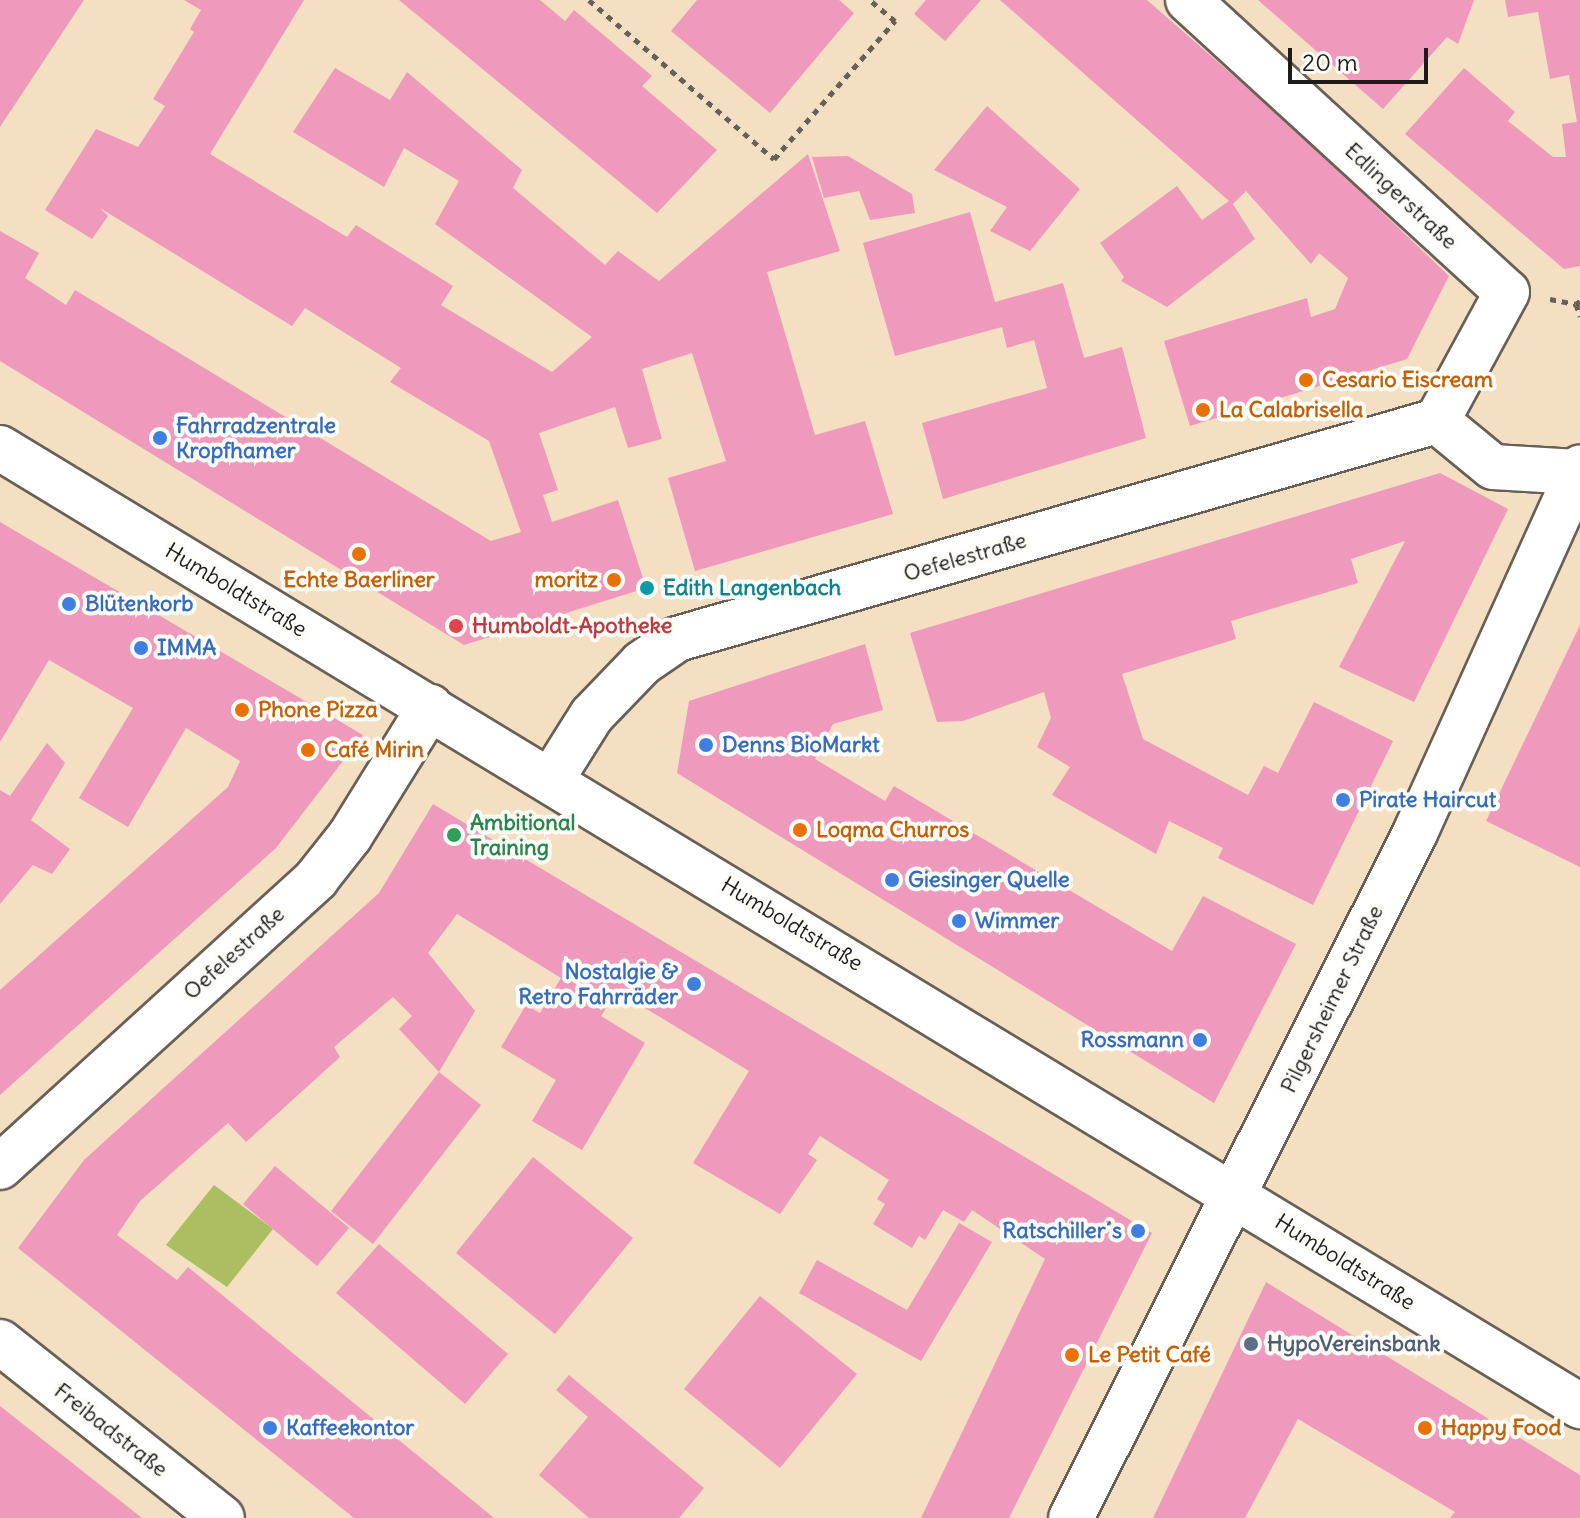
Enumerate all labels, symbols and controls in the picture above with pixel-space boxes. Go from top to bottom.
scale bar [1292,32,1432,82]
text: 20 m [1302,47,1358,77]
street label: Edlingerstraße [1339,137,1463,255]
place label: Cesario Eiscream [1322,367,1493,393]
marker: Cesario Eiscream [1297,371,1315,389]
place label: La Calabrisella [1219,397,1363,423]
marker: La Calabrisella [1194,401,1212,419]
place label: Fahrradzentrale Kropfhamer [176,412,336,464]
marker: Fahrradzentrale Kropfhamer [151,429,169,447]
street label: Oefelestraße [900,527,1030,587]
street label: Humboldtstraße [161,537,311,643]
marker: Echte Baerliner [350,545,368,563]
place label: Echte Baerliner [283,567,435,593]
place label: moritz [535,567,598,593]
marker: moritz [605,571,623,589]
place label: Edith Langenbach [663,575,841,601]
marker: Edith Langenbach [638,579,656,597]
place label: Blütenkorb [85,591,194,617]
marker: Blütenkorb [60,595,78,613]
place label: Humboldt-Apotheke [472,613,672,639]
marker: Humboldt-Apotheke [447,617,465,635]
place label: IMMA [157,635,216,661]
marker: IMMA [132,639,150,657]
place label: Phone Pizza [258,697,378,723]
marker: Phone Pizza [233,701,251,719]
place label: Denns BioMarkt [722,732,880,758]
marker: Denns BioMarkt [697,736,715,754]
place label: Café Mirin [324,737,424,763]
marker: Café Mirin [299,741,317,759]
place label: Pirate Haircut [1359,787,1496,813]
marker: Pirate Haircut [1334,791,1352,809]
place label: Ambitional Training [470,809,575,860]
place label: Loqma Churros [816,817,969,843]
marker: Loqma Churros [791,821,809,839]
marker: Ambitional Training [445,826,463,844]
place label: Giesinger Quelle [908,867,1070,893]
street label: Humboldtstraße [717,871,867,977]
marker: Giesinger Quelle [883,871,901,889]
street label: Oefelestraße [178,901,290,1005]
street label: Pilgersheimer Straße [1275,901,1389,1097]
place label: Wimmer [975,908,1059,934]
marker: Wimmer [950,912,968,930]
place label: Nostalgie & Retro Fahrräder [518,958,678,1010]
marker: Nostalgie & Retro Fahrräder [685,975,703,993]
place label: Rossmann [1080,1027,1184,1053]
marker: Rossmann [1191,1031,1209,1049]
street label: Humboldtstraße [1270,1208,1420,1316]
place label: Ratschiller´s [1002,1218,1122,1244]
marker: Ratschiller´s [1129,1222,1147,1240]
place label: HypoVereinsbank [1267,1331,1440,1357]
marker: HypoVereinsbank [1242,1335,1260,1353]
place label: Le Petit Café [1088,1342,1211,1368]
marker: Le Petit Café [1063,1346,1081,1364]
street label: Freibadstraße [49,1378,173,1482]
place label: Kaffeekontor [286,1415,414,1441]
place label: Happy Food [1441,1415,1561,1441]
marker: Kaffeekontor [261,1419,279,1437]
marker: Happy Food [1416,1419,1434,1437]

